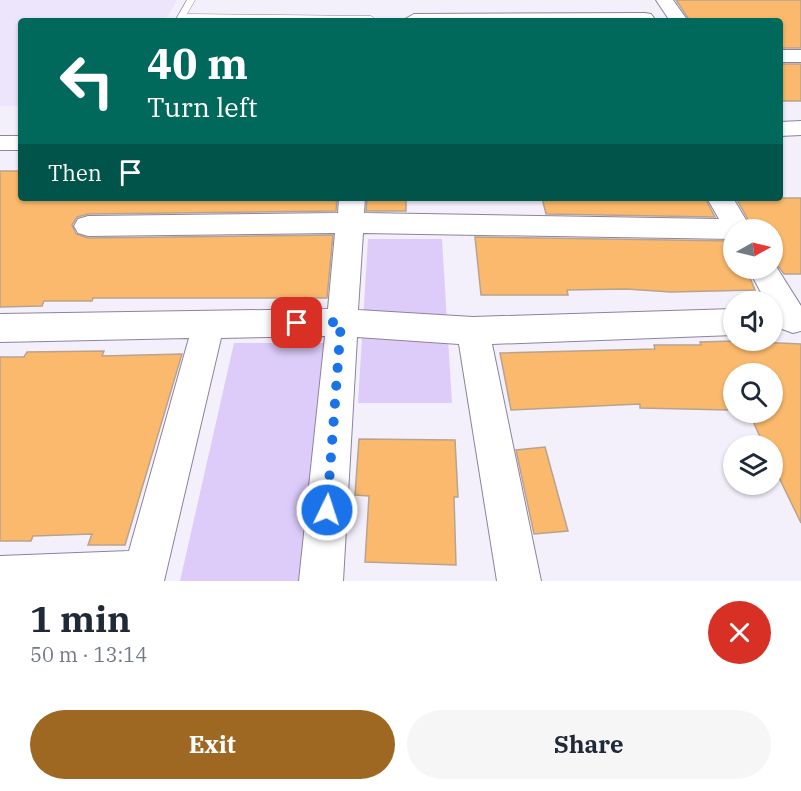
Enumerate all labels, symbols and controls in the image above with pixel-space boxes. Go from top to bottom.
text: 40 m [147,36,248,91]
icon: left [48,42,126,120]
text: Turn left [147,89,258,124]
icon: arrive [114,156,147,189]
text: Then [48,158,102,187]
north arrow [723,219,783,279]
map controls [723,219,783,495]
button: sound [723,291,783,351]
pin [271,297,322,348]
icon: arrive [280,306,313,339]
button: search [723,363,783,423]
button: layers [723,435,783,495]
position arrow [295,478,359,542]
text: 1 min [30,595,131,642]
button: close [708,601,771,664]
text: 50 m · 13:14 [30,641,147,668]
button: Exit [30,710,395,779]
button: Share [407,710,771,779]

